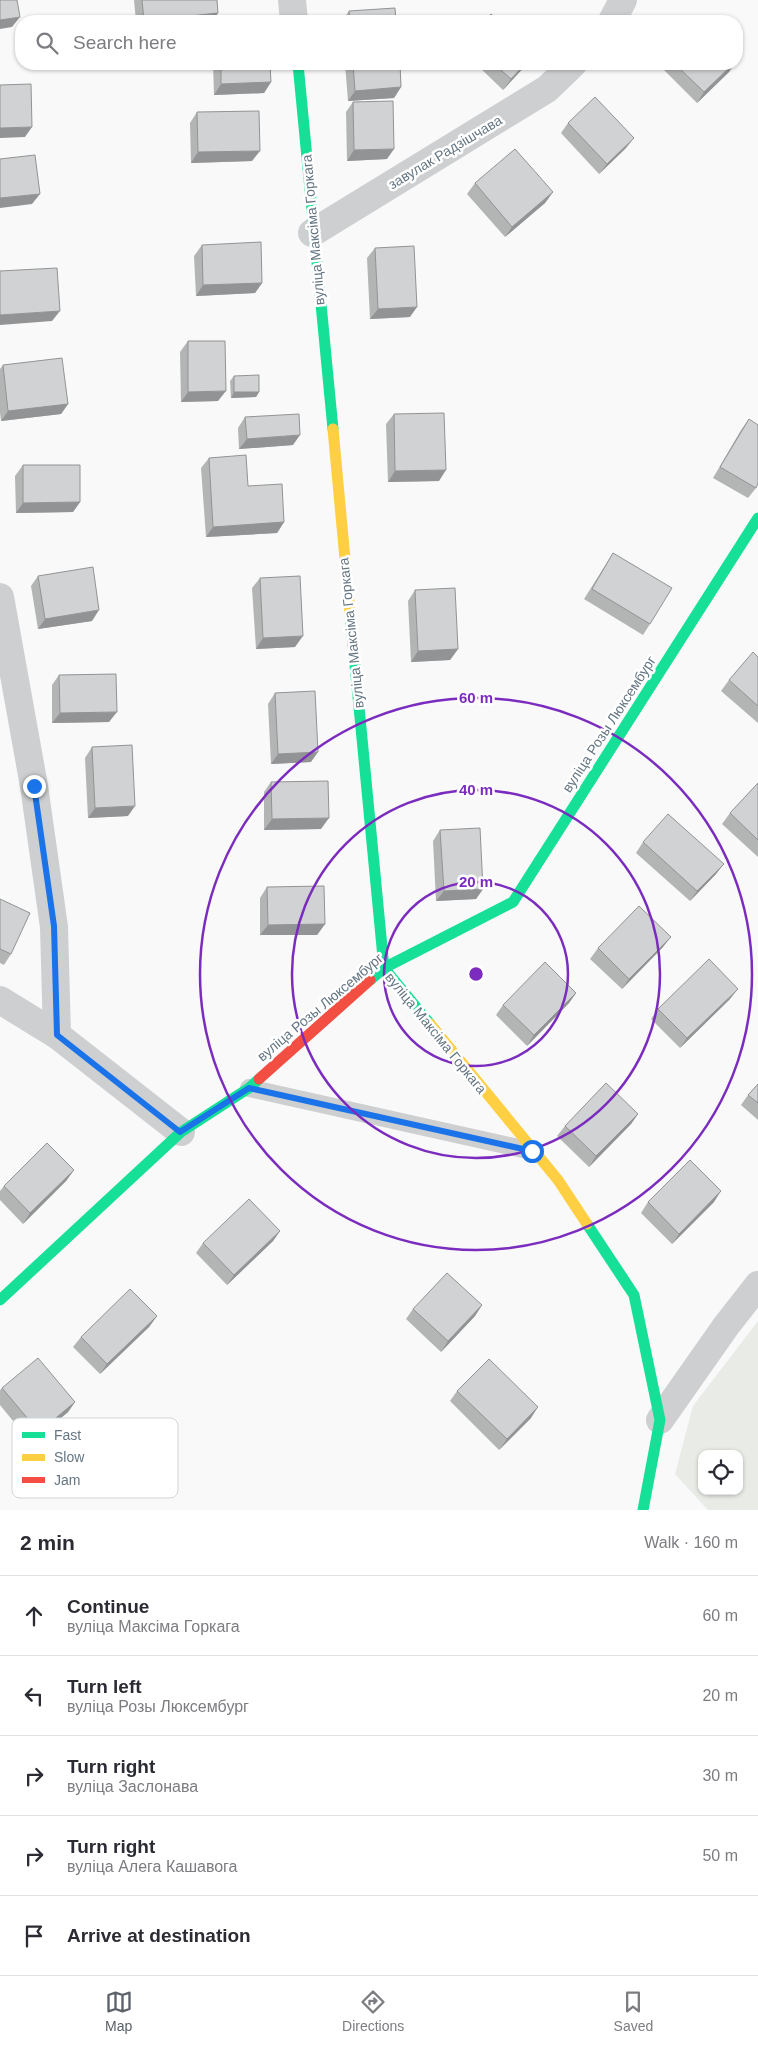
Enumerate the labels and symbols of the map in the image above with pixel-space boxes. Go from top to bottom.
street label: завулак Радзішчава [385,112,505,192]
street label: вуліца Максіма Горкага [298,154,328,306]
street label: вуліца Максіма Горкага [335,557,367,709]
street label: вуліца Розы Люксембург [559,653,659,795]
text: 60 m [459,689,493,706]
route end [23,775,46,798]
text: 40 m [459,781,493,798]
text: 20 m [459,873,493,890]
street label: вуліца Розы Люксембург [254,950,386,1064]
centre of rings [467,965,485,983]
street label: вуліца Максіма Горкага [382,969,490,1097]
route start [521,1140,544,1163]
legend [12,1418,178,1498]
text: Fast [54,1427,81,1443]
text: Slow [54,1449,85,1465]
text: Jam [54,1472,80,1488]

